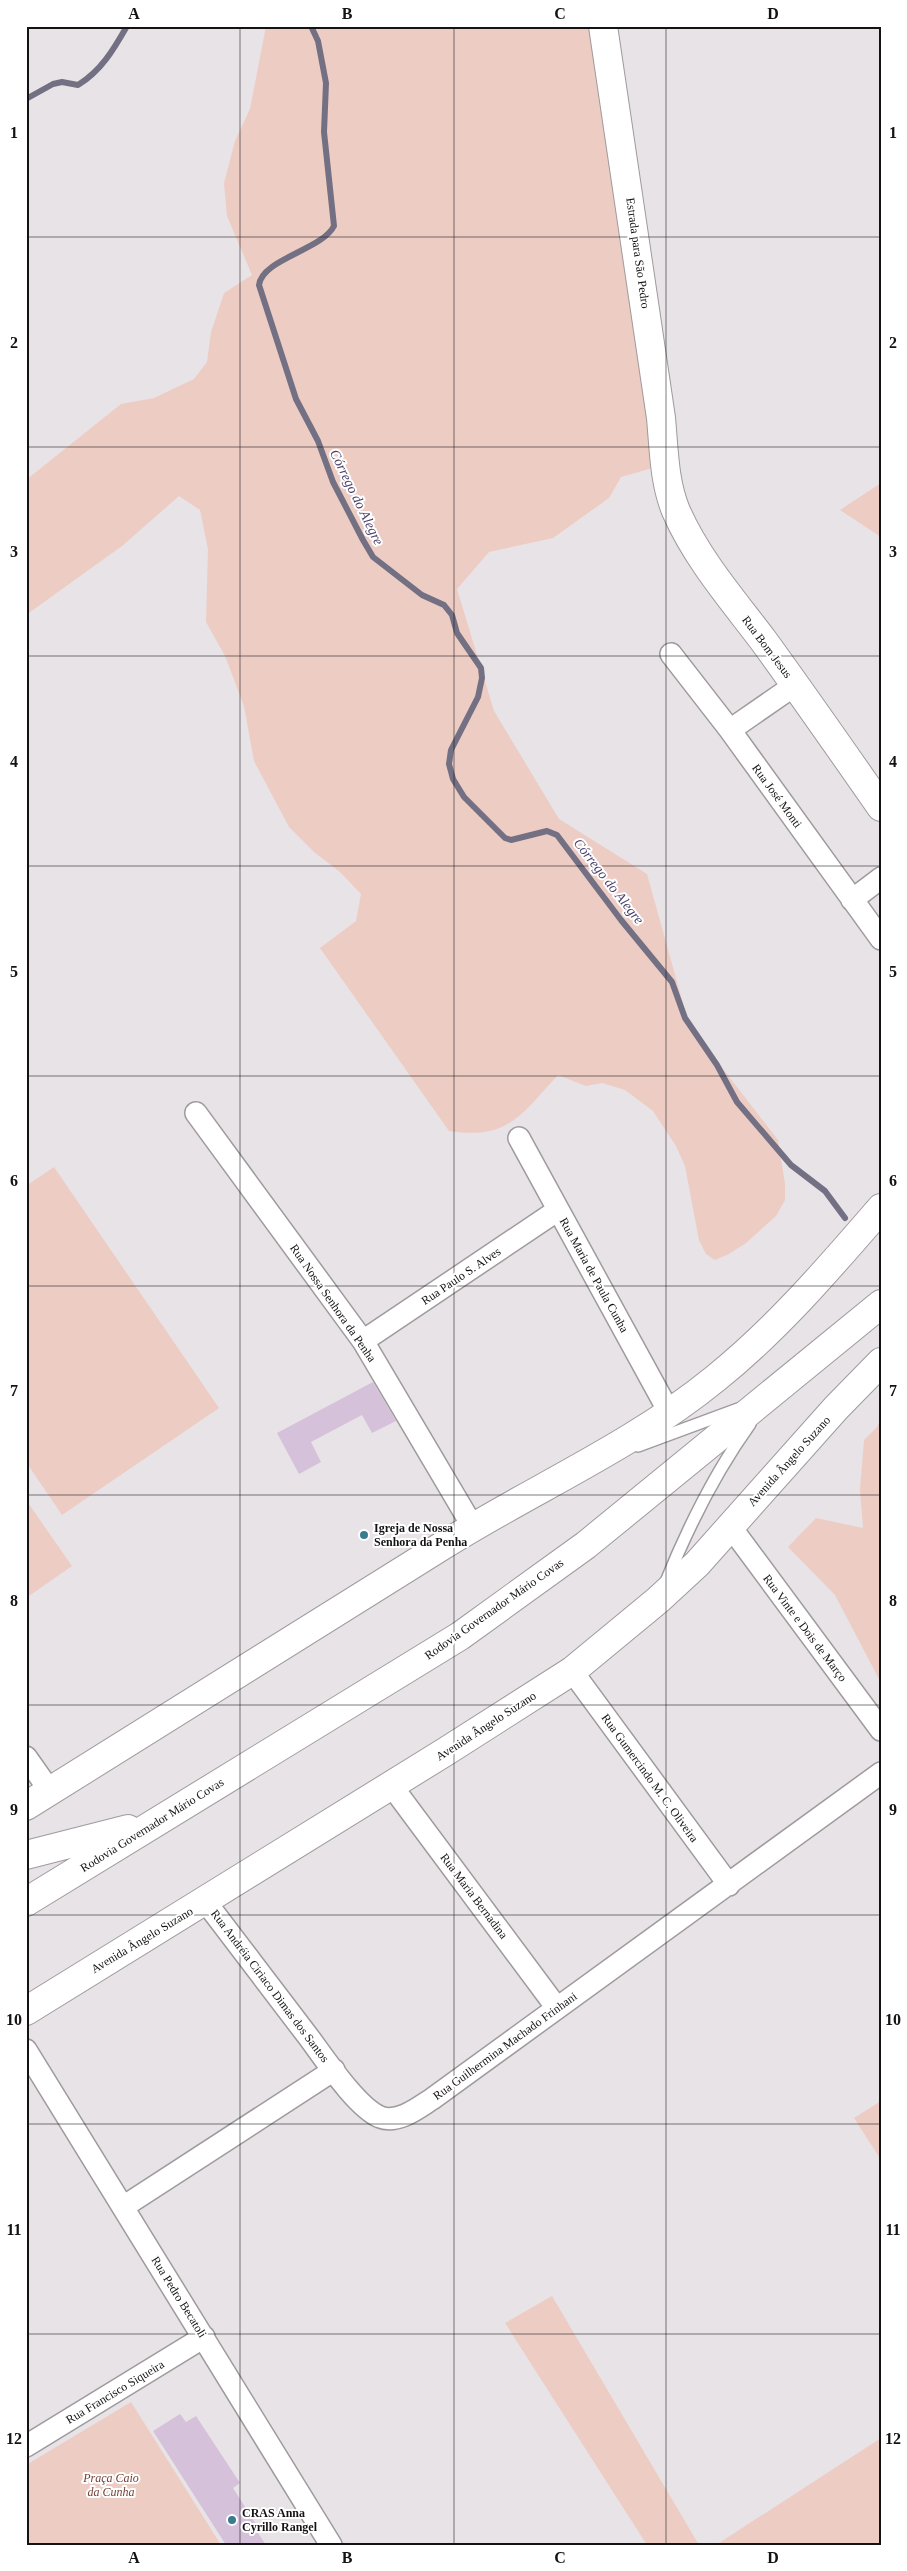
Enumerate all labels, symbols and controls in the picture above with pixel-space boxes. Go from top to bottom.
text: A [128,5,140,22]
text: B [342,5,353,22]
text: C [554,5,566,22]
text: D [767,5,779,22]
text: 1 [10,124,18,141]
text: 1 [889,124,897,141]
street label: Estrada para São Pedro [623,197,653,309]
text: 2 [10,334,18,351]
text: 2 [889,334,897,351]
water label: Córrego do Alegre [327,447,386,547]
text: 3 [10,543,18,560]
text: 3 [889,543,897,560]
street label: Rua Bom Jesus [739,613,795,681]
text: 4 [10,753,18,770]
text: 4 [889,753,897,770]
street label: Rua José Monti [749,761,805,831]
water label: Córrego do Alegre [571,836,647,927]
text: 5 [10,963,18,980]
text: 5 [889,963,897,980]
text: 6 [10,1172,18,1189]
text: 6 [889,1172,897,1189]
street label: Rua Maria de Paula Cunha [557,1215,632,1336]
street label: Rua Nossa Senhora da Penha [287,1241,379,1365]
street label: Rua Paulo S. Alves [419,1244,504,1308]
text: 7 [10,1382,18,1399]
text: 7 [889,1382,897,1399]
street label: Avenida Ângelo Suzano [745,1413,833,1509]
place label: Igreja de Nossa Senhora da Penha [374,1521,467,1549]
marker: Igreja de Nossa Senhora da Penha [358,1529,370,1541]
street label: Rodovia Governador Mário Covas [422,1555,566,1662]
street label: Rua Vinte e Dois de Março [760,1572,850,1684]
text: 8 [10,1592,18,1609]
text: 8 [889,1592,897,1609]
street label: Avenida Ângelo Suzano [433,1688,539,1764]
street label: Rua Gumercindo M. C. Oliveira [599,1711,702,1845]
street label: Rodovia Governador Mário Covas [78,1775,226,1875]
text: 9 [10,1801,18,1818]
text: 9 [889,1801,897,1818]
street label: Rua Maria Bernadina [437,1851,511,1942]
street label: Avenida Ângelo Suzano [88,1904,196,1976]
street label: Rua Andréia Ciriaco Dimas dos Santos [208,1907,332,2065]
street label: Rua Guilhermina Machado Frinhani [430,1989,580,2103]
text: 10 [6,2011,22,2028]
text: 10 [885,2011,901,2028]
text: 11 [6,2221,22,2238]
text: 11 [885,2221,901,2238]
street label: Rua Pedro Becatoli [148,2254,210,2341]
street label: Rua Francisco Siqueira [63,2357,167,2427]
text: 12 [6,2430,22,2447]
text: 12 [885,2430,901,2447]
park label: Praça Caio da Cunha [82,2471,139,2499]
place label: CRAS Anna Cyrillo Rangel [242,2506,318,2534]
marker: CRAS Anna Cyrillo Rangel [226,2514,238,2526]
text: A [128,2549,140,2566]
text: B [342,2549,353,2566]
text: C [554,2549,566,2566]
text: D [767,2549,779,2566]

